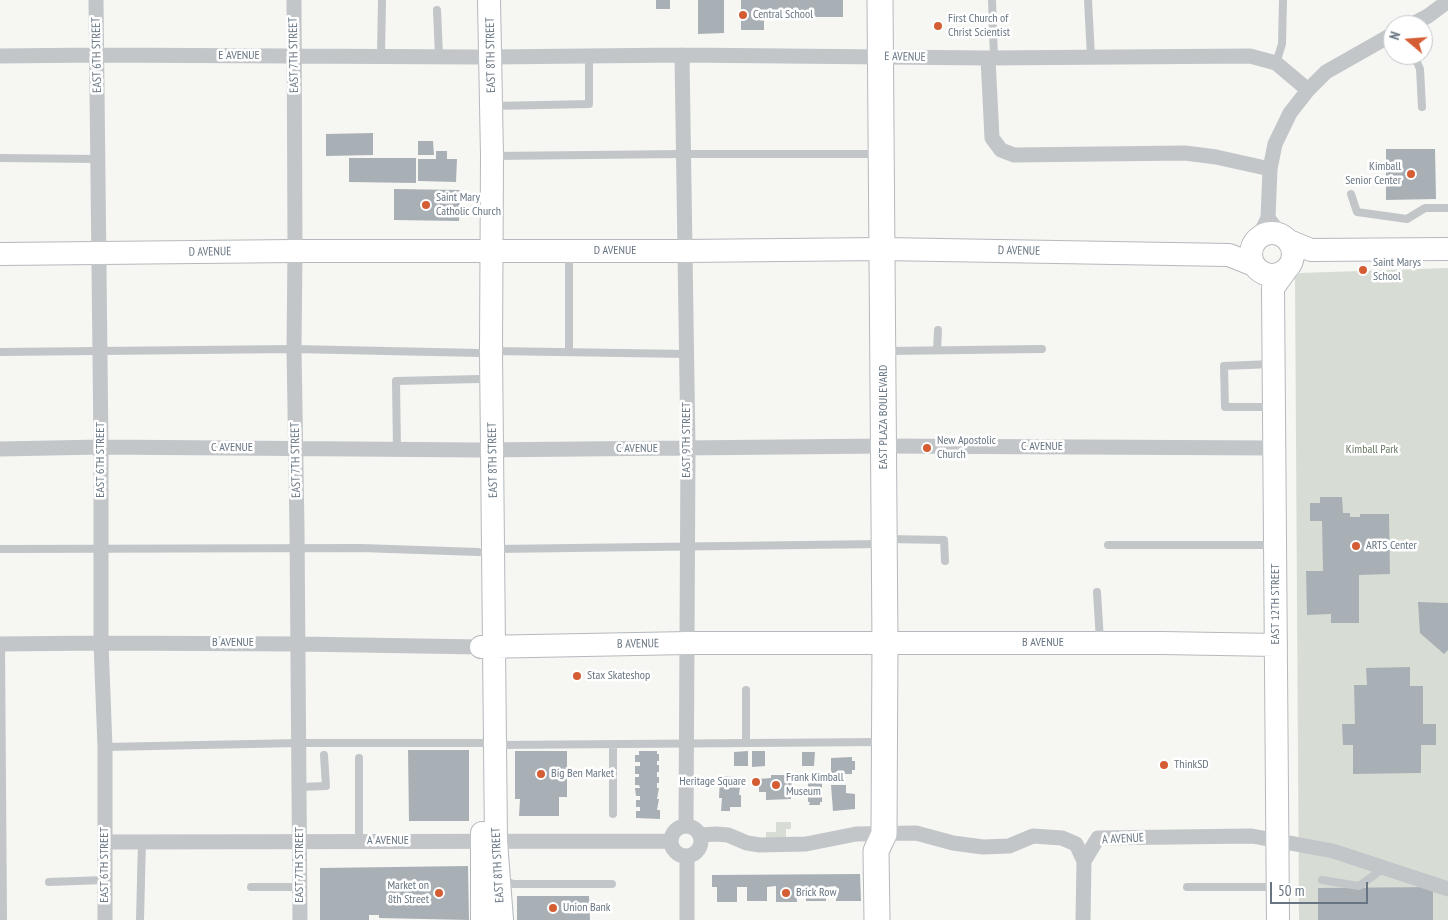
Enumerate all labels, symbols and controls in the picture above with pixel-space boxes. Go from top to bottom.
place label: Central School [753,8,813,22]
marker: Central School [737,9,749,21]
place label: First Church of Christ Scientist [948,12,1010,40]
north arrow [1383,15,1433,65]
street label: EAST 6TH STREET [89,17,105,93]
street label: EAST 7TH STREET [286,17,302,93]
street label: EAST 8TH STREET [483,17,499,93]
marker: First Church of Christ Scientist [932,20,944,32]
text: N [1385,29,1404,42]
street label: E AVENUE [218,49,260,63]
street label: E AVENUE [884,49,926,65]
place label: Kimball Senior Center [1345,160,1401,188]
marker: Kimball Senior Center [1405,168,1417,180]
place label: Saint Mary Catholic Church [436,191,501,219]
marker: Saint Mary Catholic Church [420,199,432,211]
street label: D AVENUE [998,243,1040,259]
street label: D AVENUE [189,244,231,260]
street label: D AVENUE [594,244,636,258]
place label: Saint Marys School [1373,256,1421,284]
marker: Saint Marys School [1357,264,1369,276]
street label: EAST PLAZA BOULEVARD [877,365,891,469]
street label: EAST 9TH STREET [680,402,694,478]
street label: EAST 6TH STREET [94,422,108,498]
street label: EAST 7TH STREET [288,422,304,498]
street label: EAST 8TH STREET [485,422,501,498]
place label: New Apostolic Church [937,434,996,462]
street label: C AVENUE [1021,440,1063,454]
street label: C AVENUE [211,441,253,455]
street label: C AVENUE [616,442,658,456]
marker: New Apostolic Church [921,442,933,454]
park label: Kimball Park [1346,443,1398,457]
place label: ARTS Center [1366,539,1417,553]
marker: ARTS Center [1350,540,1362,552]
street label: EAST 12TH STREET [1269,564,1283,644]
street label: B AVENUE [212,636,254,650]
street label: B AVENUE [617,636,659,652]
street label: B AVENUE [1022,636,1064,650]
place label: Stax Skateshop [587,669,650,683]
marker: Stax Skateshop [571,670,583,682]
place label: ThinkSD [1174,758,1209,772]
marker: ThinkSD [1158,759,1170,771]
place label: Big Ben Market [551,767,614,781]
marker: Big Ben Market [535,768,547,780]
place label: Frank Kimball Museum [786,771,843,799]
place label: Heritage Square [679,775,746,789]
marker: Heritage Square [750,776,762,788]
marker: Frank Kimball Museum [770,779,782,791]
street label: EAST 6TH STREET [98,827,112,903]
street label: EAST 7TH STREET [293,827,307,903]
street label: EAST 8TH STREET [489,827,507,903]
street label: A AVENUE [1102,831,1144,847]
street label: A AVENUE [367,834,409,848]
scale bar [1273,872,1370,904]
place label: Market on 8th Street [387,879,429,907]
text: 50 m [1278,881,1304,900]
place label: Brick Row [796,886,836,900]
marker: Market on 8th Street [433,887,445,899]
marker: Brick Row [780,887,792,899]
place label: Union Bank [563,901,610,915]
marker: Union Bank [547,902,559,914]

